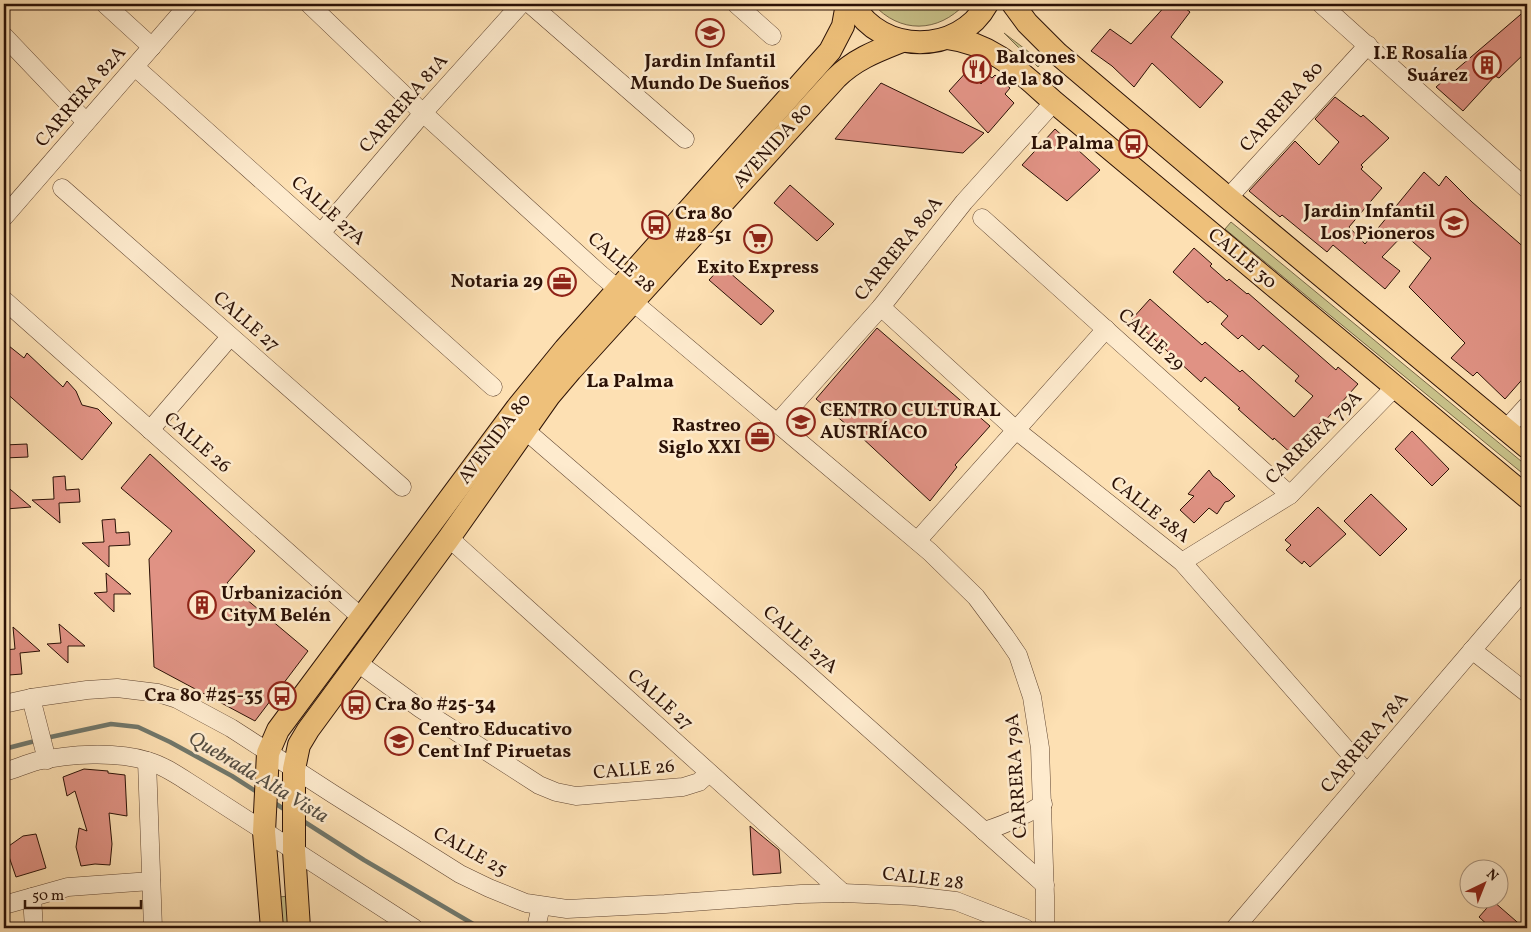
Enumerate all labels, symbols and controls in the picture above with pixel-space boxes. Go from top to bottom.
school or university icon: Jardin Infantil Mundo De Sueños [695,18,725,48]
street label: CARRERA 82A [30,41,132,153]
place label: I.E Rosalía Suárez [1373,41,1468,89]
place label: Balcones de la 80 [996,45,1076,93]
street label: CARRERA 81A [354,49,454,159]
place label: Jardin Infantil Mundo De Sueños [630,49,790,97]
building icon: I.E Rosalía Suárez [1472,50,1502,80]
restaurant icon: Balcones de la 80 [962,54,992,84]
street label: CARRERA 80 [1234,56,1330,158]
street label: AVENIDA 80 [727,97,819,195]
bus stop icon: La Palma [1118,129,1148,159]
place label: La Palma [1031,131,1114,157]
street label: CALLE 27A [285,170,371,252]
street label: CARRERA 80A [849,191,949,307]
place label: Jardin Infantil Los Pioneros [1303,199,1435,247]
place label: Cra 80 #28-51 [675,201,733,249]
school or university icon: Jardin Infantil Los Pioneros [1439,208,1469,238]
bus stop icon: Cra 80 #28-51 [641,210,671,240]
street label: CALLE 30 [1202,222,1282,296]
supermarket icon: Exito Express [743,224,773,254]
street label: CALLE 28 [582,226,660,300]
place label: Exito Express [697,255,819,281]
office icon: Notaria 29 [547,267,577,297]
place label: Notaria 29 [451,269,543,295]
street label: CALLE 27 [207,286,285,358]
street label: CALLE 29 [1112,303,1190,377]
district label: La Palma [586,368,674,396]
street label: CARRERA 79A [1260,385,1368,491]
street label: AVENIDA 80 [452,388,538,490]
place label: CENTRO CULTURAL AUSTRÍACO [820,398,1001,446]
street label: CALLE 26 [158,406,236,480]
school or university icon: CENTRO CULTURAL AUSTRÍACO [786,407,816,437]
place label: Rastreo Siglo XXI [658,413,741,461]
office icon: Rastreo Siglo XXI [745,422,775,452]
street label: CALLE 28A [1105,470,1195,550]
place label: Urbanización CityM Belén [221,581,343,629]
building icon: Urbanización CityM Belén [187,590,217,620]
street label: CALLE 27A [757,600,843,680]
street label: CALLE 27 [621,663,699,737]
bus stop icon: Cra 80 #25-35 [267,681,297,711]
place label: Cra 80 #25-35 [144,683,263,709]
street label: CARRERA 78A [1315,687,1415,799]
bus stop icon: Cra 80 #25-34 [341,690,371,720]
place label: Cra 80 #25-34 [375,692,496,718]
street label: CARRERA 79A [1000,713,1034,839]
place label: Centro Educativo Cent Inf Piruetas [418,717,572,765]
water label: Quebrada Alta Vista [183,725,333,831]
school or university icon: Centro Educativo Cent Inf Piruetas [384,726,414,756]
street label: CALLE 26 [592,753,676,787]
street label: CALLE 25 [428,821,512,883]
north arrow [1458,860,1508,910]
street label: CALLE 28 [881,861,965,897]
text: N [1482,865,1502,886]
scale bar [25,877,141,909]
text: 50 m [32,886,64,907]

